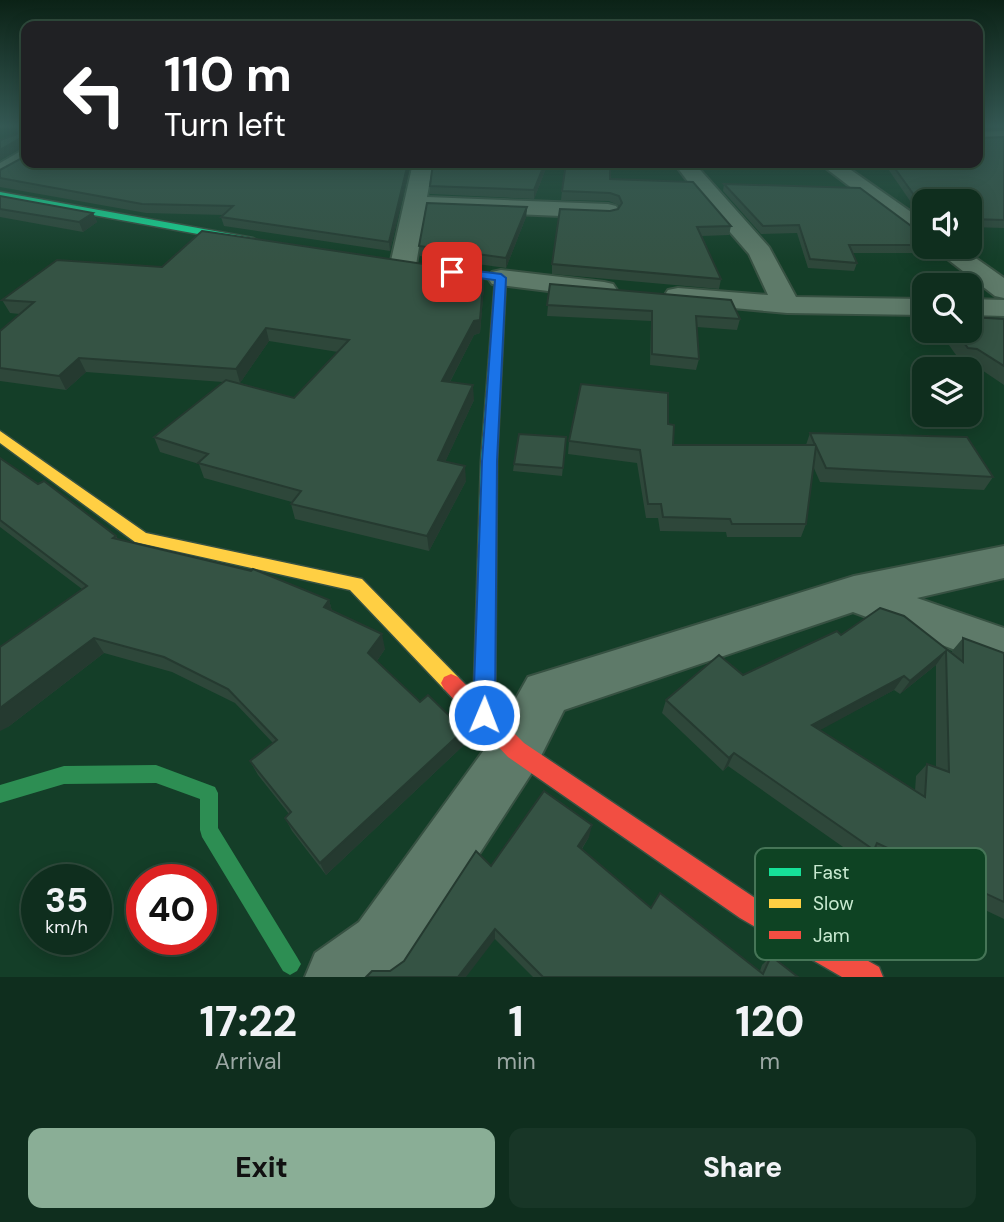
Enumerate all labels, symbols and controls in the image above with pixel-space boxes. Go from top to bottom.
text: 110 m [164,42,292,106]
icon: left [49,49,140,140]
text: Turn left [164,104,286,146]
map controls [912,189,982,427]
button: sound [912,189,982,259]
pin [422,242,482,302]
icon: arrive [433,253,471,291]
button: search [912,273,982,343]
button: layers [912,357,982,427]
position arrow [447,678,521,752]
legend [755,848,986,960]
text: Fast [813,860,849,885]
speed limit sign: 40 [126,864,217,955]
text: 35 [45,877,88,923]
text: Slow [813,891,854,916]
text: km/h [45,915,88,939]
text: Jam [813,923,850,948]
text: 17:22 [199,994,297,1049]
text: 1 [508,994,524,1049]
text: 120 [735,994,804,1049]
text: Arrival [215,1046,282,1076]
text: min [497,1046,536,1076]
text: m [760,1046,780,1076]
button: Exit [28,1128,495,1208]
button: Share [509,1128,976,1208]

